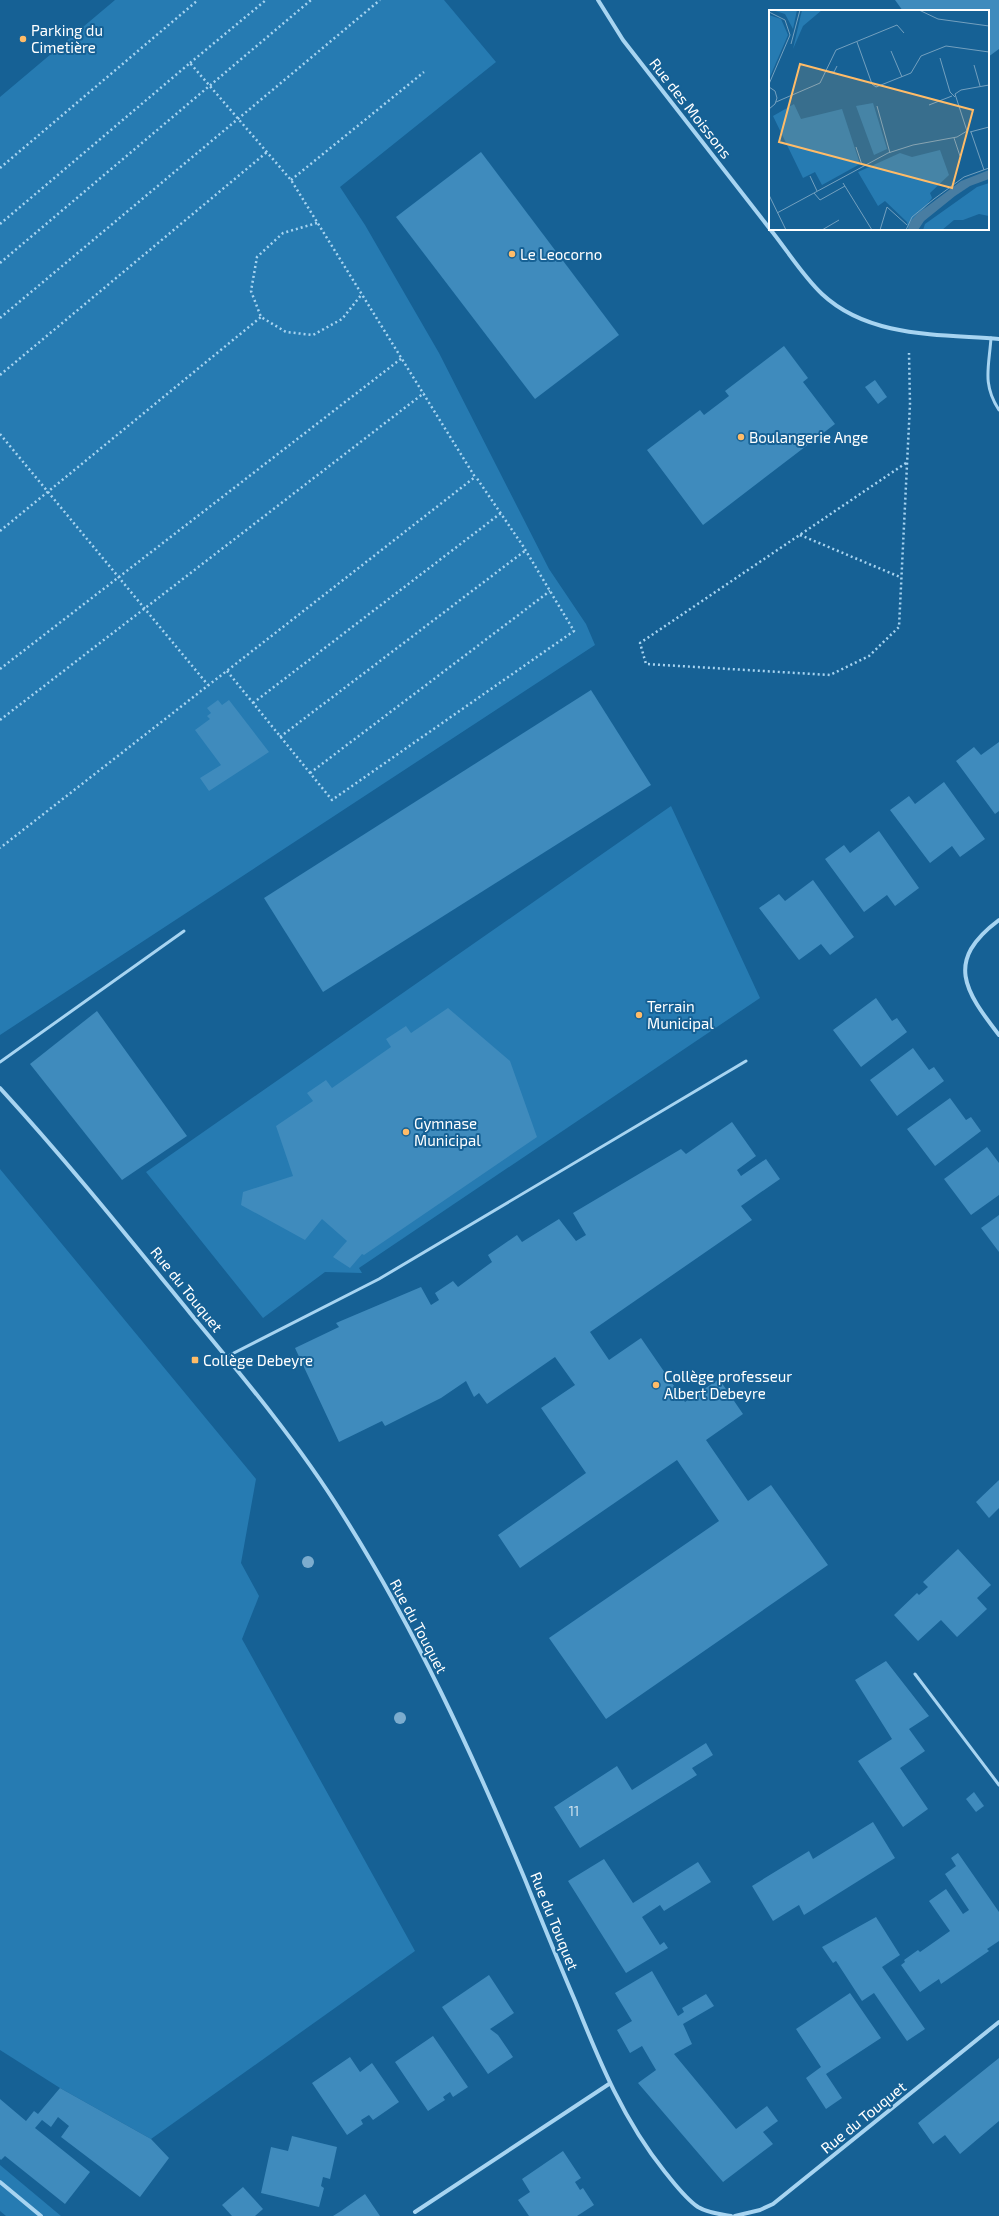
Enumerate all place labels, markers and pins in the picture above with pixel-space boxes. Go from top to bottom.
place label: Parking du Cimetière [31,21,103,56]
marker: Parking du Cimetière [18,34,28,44]
place label: Le Leocorno [520,245,602,263]
marker: Le Leocorno [507,249,517,259]
place label: Boulangerie Ange [749,428,868,446]
marker: Boulangerie Ange [736,432,746,442]
place label: Terrain Municipal [647,997,714,1032]
marker: Terrain Municipal [634,1010,644,1020]
place label: Gymnase Municipal [414,1114,481,1149]
marker: Gymnase Municipal [401,1127,411,1137]
place label: Collège Debeyre [203,1351,313,1369]
marker: Collège Debeyre [190,1355,200,1365]
place label: Collège professeur Albert Debeyre [664,1367,792,1402]
marker: Collège professeur Albert Debeyre [651,1380,661,1390]

